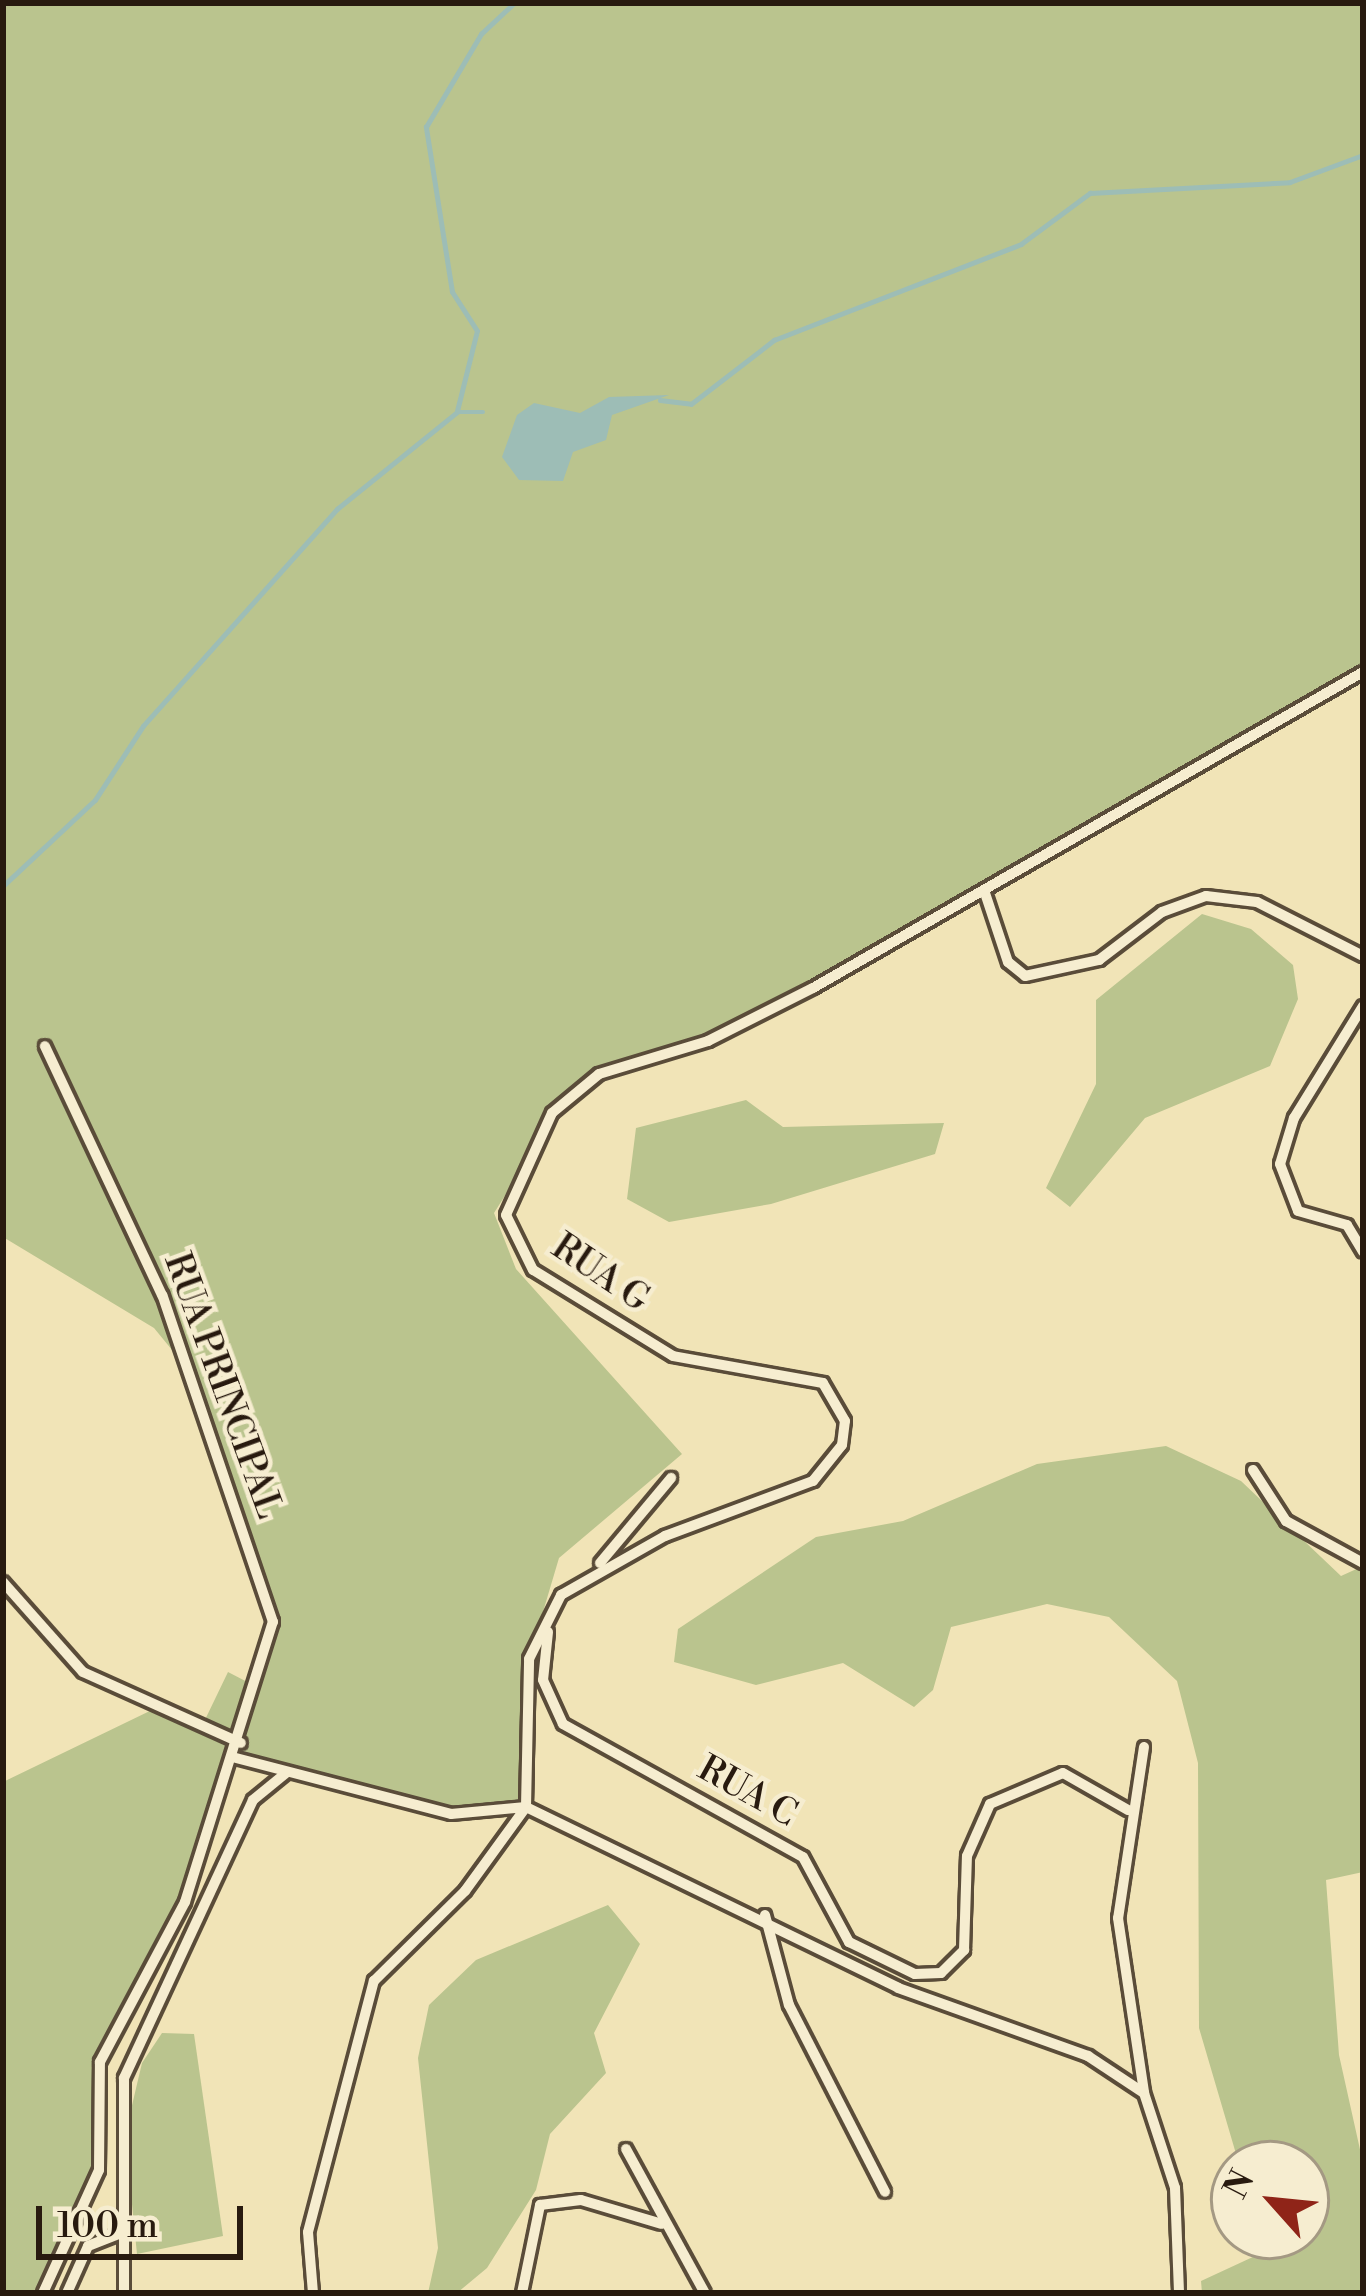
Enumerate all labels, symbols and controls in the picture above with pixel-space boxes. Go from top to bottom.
street label: RUA G [543,1226,657,1322]
street label: RUA PRINCIPAL [154,1248,290,1524]
street label: RUA C [690,1747,804,1837]
north arrow [1210,2140,1330,2260]
text: N [1216,2164,1264,2206]
scale bar [42,2182,249,2256]
text: 100 m [57,2204,158,2249]

